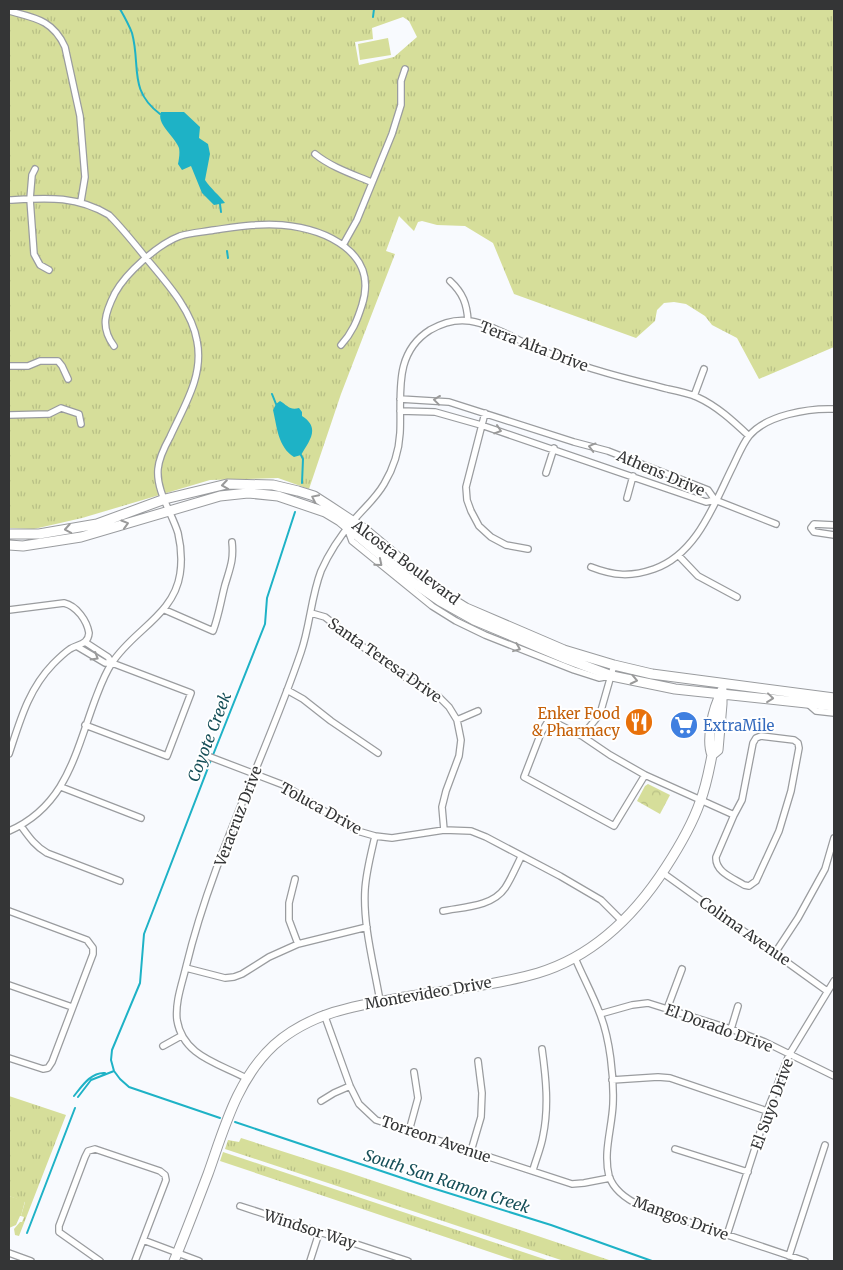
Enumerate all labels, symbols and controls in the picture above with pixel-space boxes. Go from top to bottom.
street label: Terra Alta Drive [477,317,591,375]
one-way arrow [432,395,440,406]
one-way arrow [494,425,502,435]
one-way arrow [588,442,597,453]
street label: Athens Drive [613,446,708,500]
one-way arrow [220,480,229,490]
one-way arrow [311,494,320,504]
street label: Alcosta Boulevard [348,515,463,609]
one-way arrow [121,519,129,529]
one-way arrow [64,523,73,533]
one-way arrow [374,558,383,567]
street label: Santa Teresa Drive [324,614,446,707]
one-way arrow [512,642,520,652]
one-way arrow [89,651,98,661]
one-way arrow [630,675,639,685]
water label: Coyote Creek [183,689,235,785]
one-way arrow [766,693,774,704]
place label: Enker Food & Pharmacy [532,704,620,740]
restaurant icon: Enker Food & Pharmacy [624,707,654,737]
supermarket icon: ExtraMile [669,710,699,740]
place label: ExtraMile [703,716,775,735]
street label: Veracruz Drive [210,763,266,870]
street label: Toluca Drive [277,778,365,838]
street label: Colima Avenue [696,893,794,970]
street label: Montevideo Drive [363,972,493,1014]
street label: El Dorado Drive [663,1000,776,1056]
street label: El Suyo Drive [747,1056,797,1152]
street label: Torreon Avenue [379,1111,494,1167]
water label: South San Ramon Creek [361,1145,533,1217]
street label: Mangos Drive [631,1192,731,1244]
street label: Windsor Way [260,1205,359,1253]

